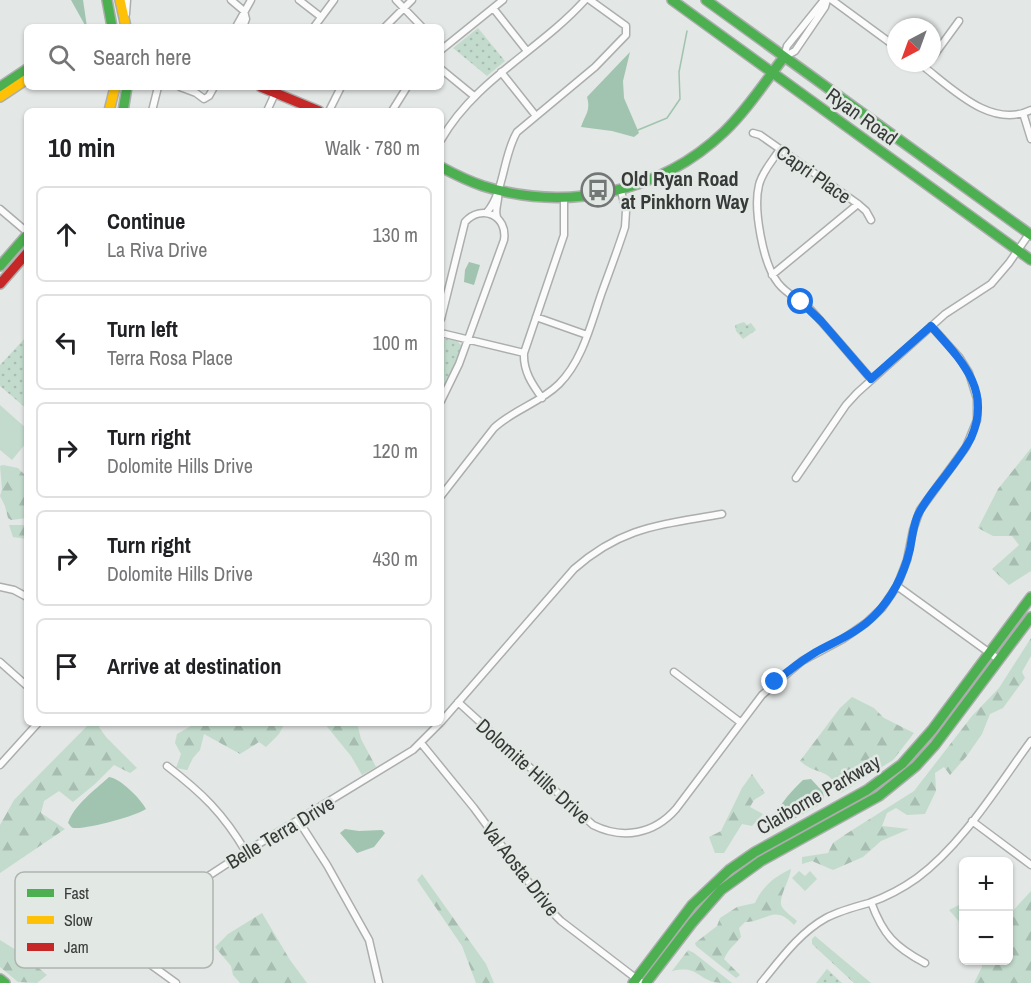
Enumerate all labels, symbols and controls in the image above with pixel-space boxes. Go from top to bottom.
north arrow [887,18,941,72]
search box [24,24,444,90]
icon: search [45,41,78,74]
text: Search here [93,42,191,72]
street label: Ryan Road [821,81,903,151]
text: 10 min [48,130,116,165]
text: Walk · 780 m [325,134,420,161]
street label: Capri Place [771,138,857,210]
place label: Old Ryan Road at Pinkhorn Way [621,165,750,215]
bus stop icon: Old Ryan Road at Pinkhorn Way [580,172,616,208]
text: Continue [107,206,185,236]
icon: ahead [50,218,83,251]
text: 130 m [372,221,418,248]
text: La Riva Drive [107,236,207,263]
route start [787,288,813,314]
text: Turn left [107,314,178,344]
icon: left [50,326,83,359]
text: 100 m [372,329,418,356]
text: Terra Rosa Place [107,344,233,371]
text: Turn right [107,422,191,452]
icon: right [50,434,83,467]
text: 120 m [372,437,418,464]
text: Dolomite Hills Drive [107,452,253,479]
text: Turn right [107,530,191,560]
icon: right [50,542,83,575]
text: 430 m [372,545,418,572]
text: Dolomite Hills Drive [107,560,253,587]
icon: arrive [50,650,83,683]
text: Arrive at destination [107,651,281,681]
route end [761,668,787,694]
street label: Dolomite Hills Drive [471,712,597,830]
street label: Claiborne Parkway [751,747,885,840]
street label: Belle Terra Drive [221,789,339,875]
street label: Val Aosta Drive [476,817,566,921]
map controls [959,857,1013,965]
button: + [959,857,1013,911]
legend [15,872,213,968]
text: Fast [64,882,89,904]
text: Slow [64,909,93,931]
button: − [959,911,1013,965]
text: Jam [64,936,89,958]

